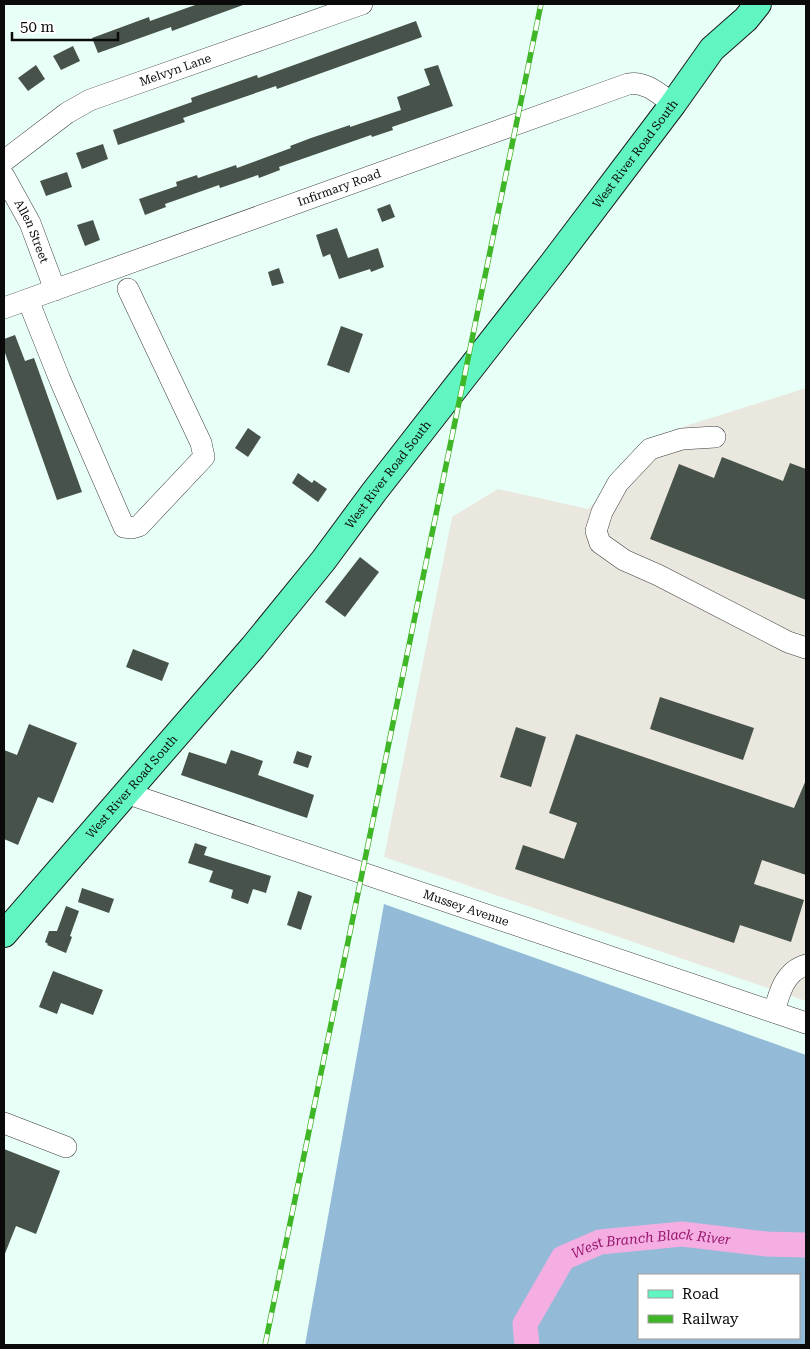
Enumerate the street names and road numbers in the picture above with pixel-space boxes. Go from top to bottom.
street label: Melvyn Lane [137,51,213,89]
street label: West River Road South [590,97,681,211]
street label: Infirmary Road [295,166,383,209]
street label: Allen Street [11,197,51,265]
street label: West River Road South [342,418,434,531]
street label: West River Road South [83,732,181,841]
street label: Mussey Avenue [421,887,511,929]

